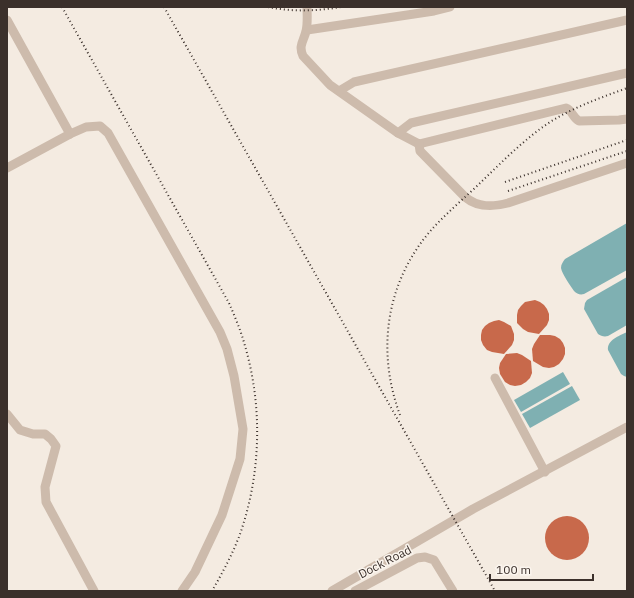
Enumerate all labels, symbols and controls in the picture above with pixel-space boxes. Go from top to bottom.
street label: Dock Road [356,542,414,581]
scale bar [490,556,593,582]
text: 100 m [496,562,531,577]

